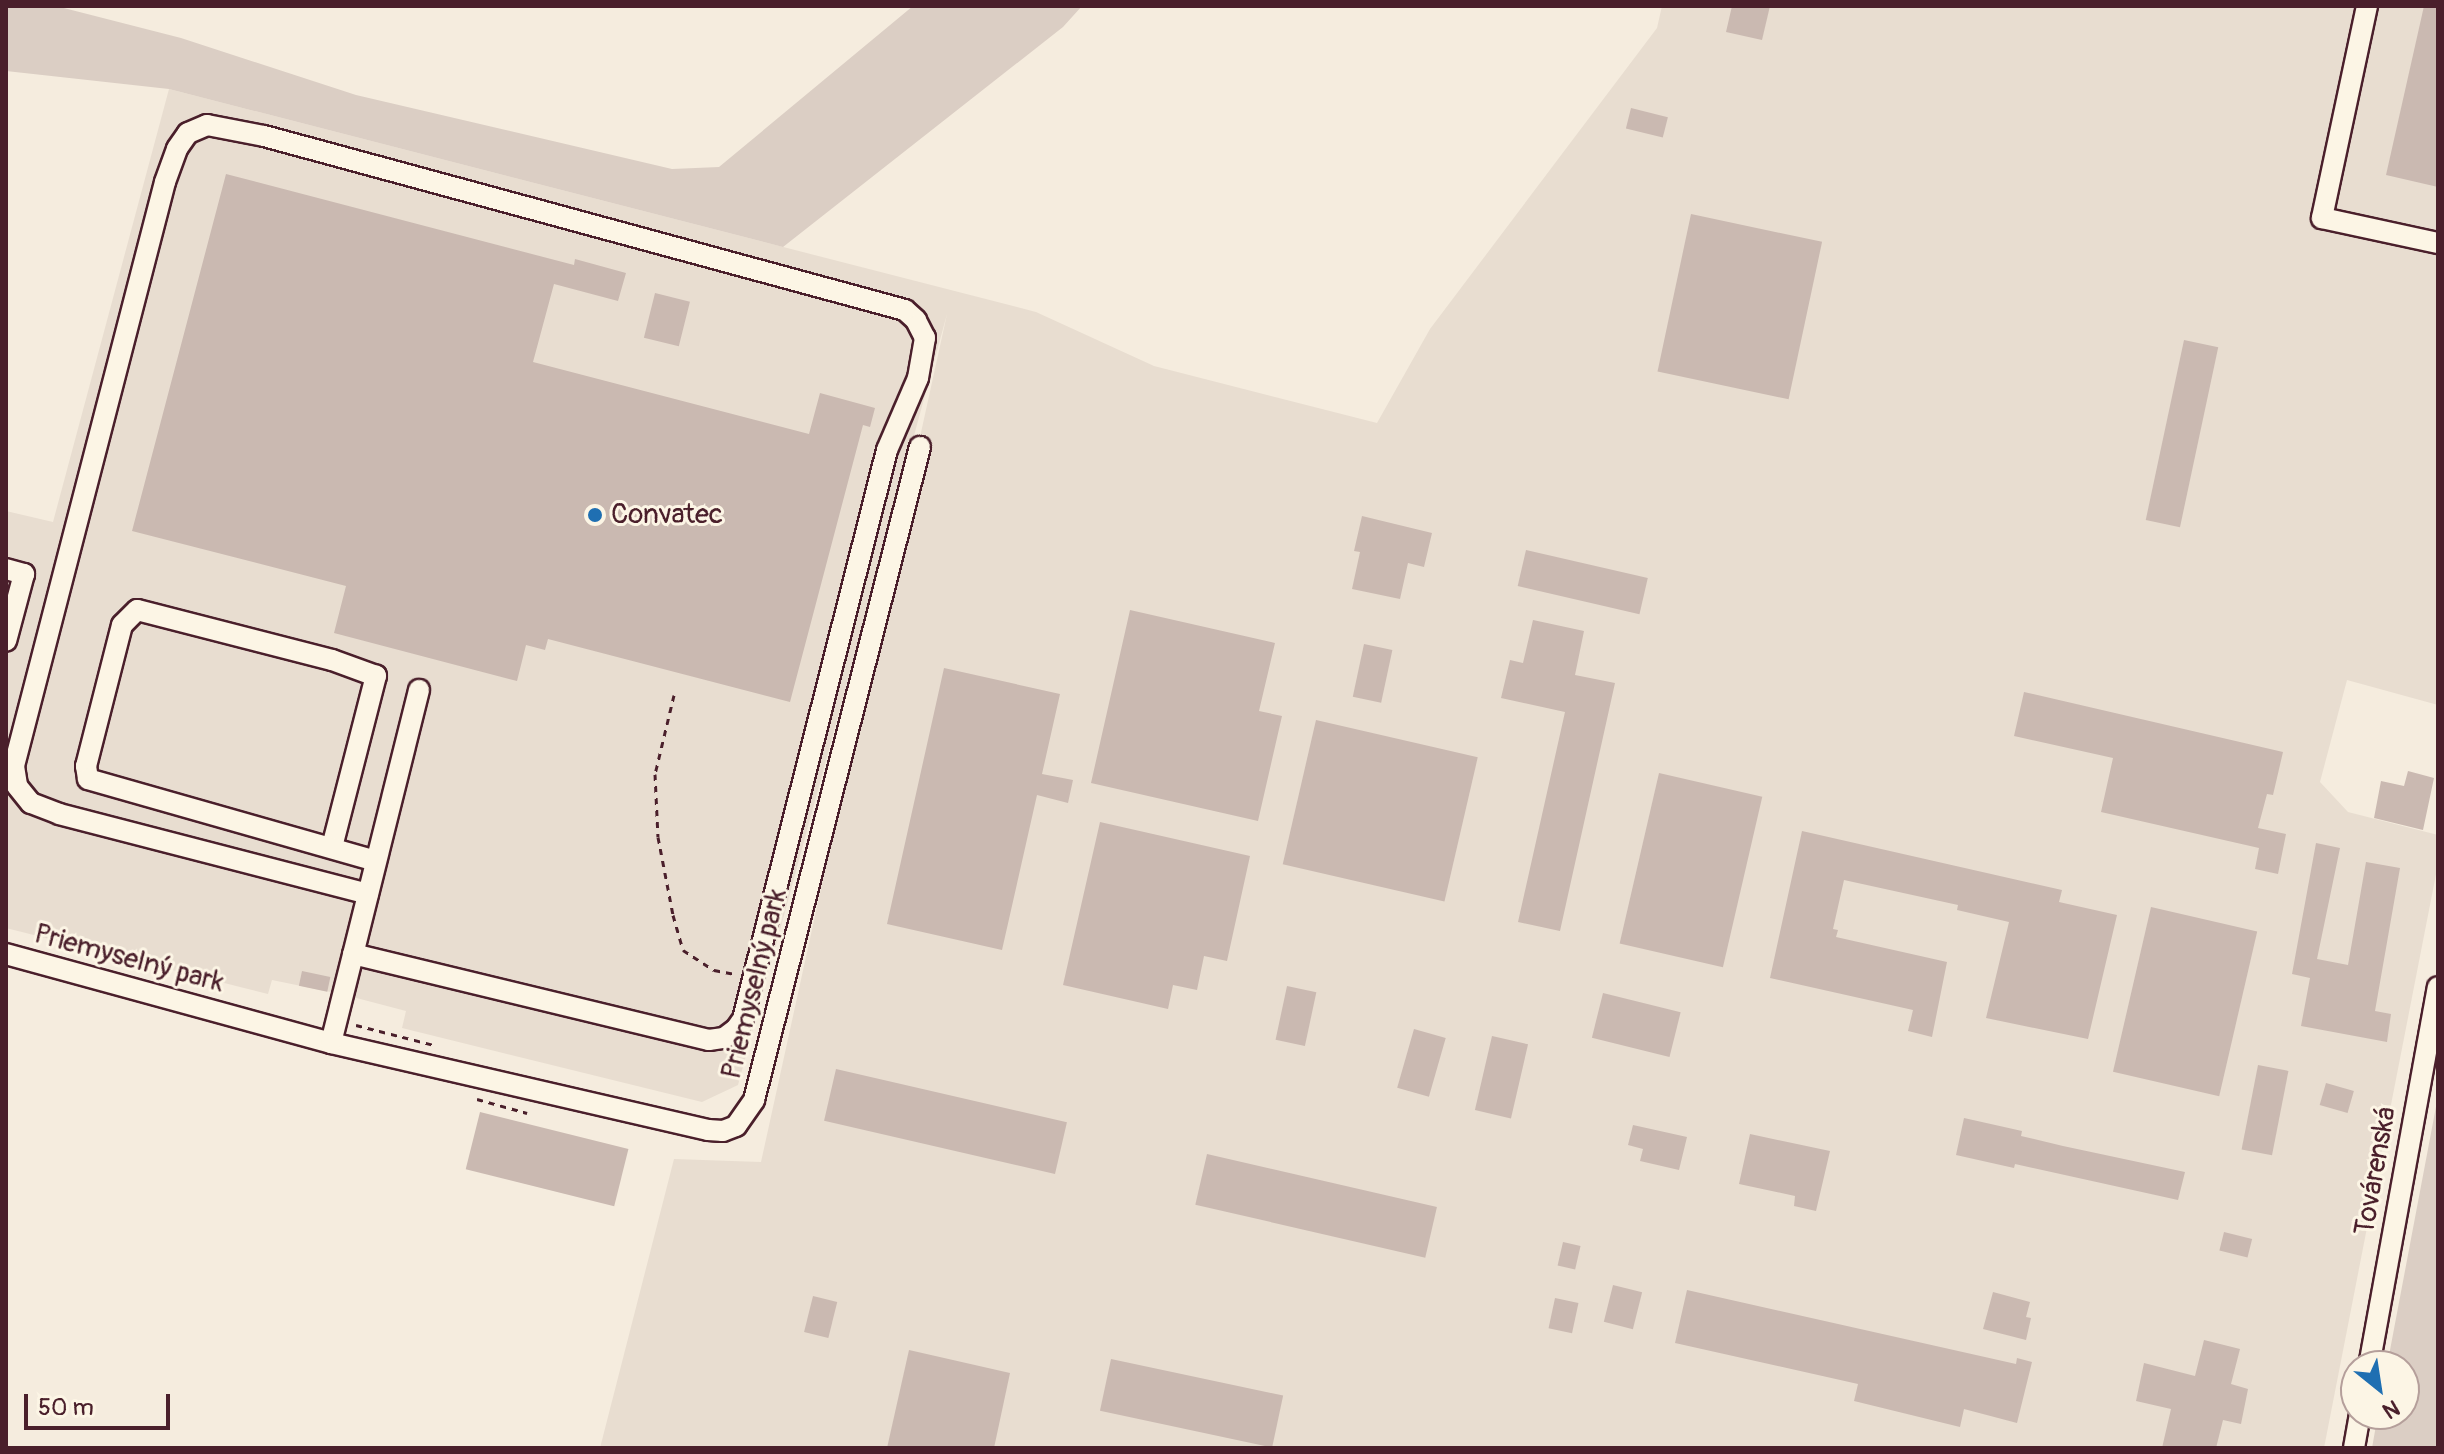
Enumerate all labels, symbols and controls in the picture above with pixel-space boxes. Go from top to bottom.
place label: Convatec [611,498,723,532]
marker: Convatec [586,506,604,524]
street label: Priemyselný park [715,885,795,1083]
street label: Priemyselný park [30,918,228,1000]
street label: Továrenská [2348,1104,2404,1238]
north arrow [2340,1350,2420,1430]
scale bar [28,1378,174,1428]
text: 50 m [38,1393,94,1422]
text: N [2378,1393,2404,1425]

